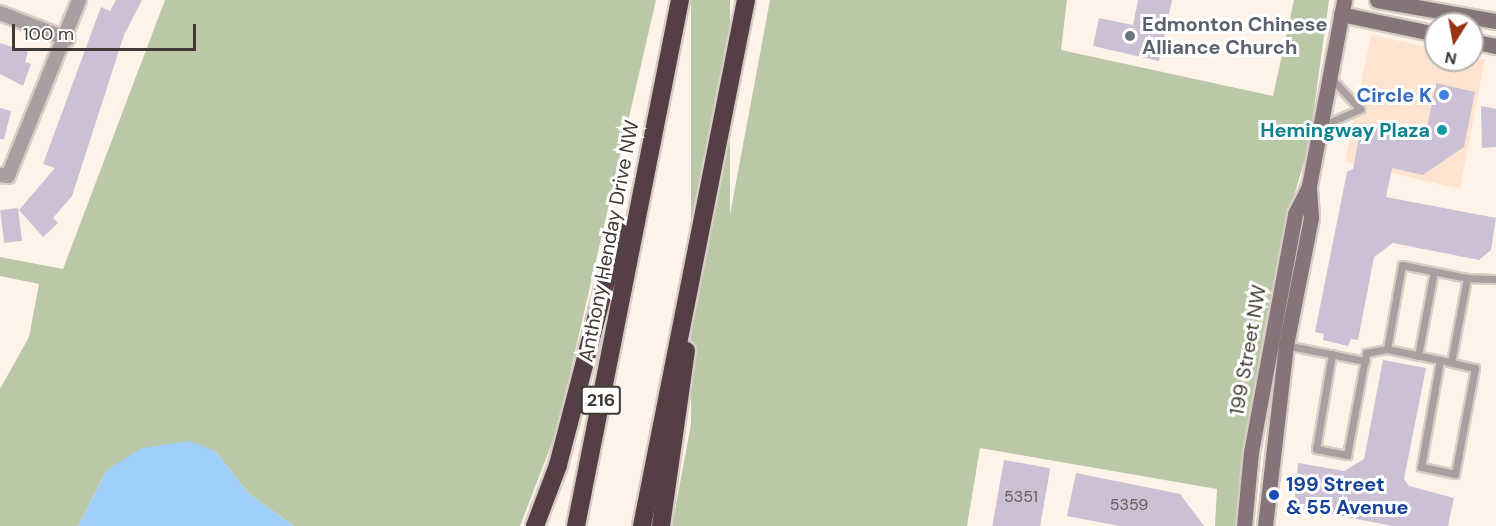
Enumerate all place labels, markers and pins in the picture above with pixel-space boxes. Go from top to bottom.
place label: Edmonton Chinese Alliance Church [1142,13,1327,60]
marker: Edmonton Chinese Alliance Church [1123,29,1137,43]
place label: Circle K [1356,83,1432,107]
marker: Circle K [1437,88,1451,102]
place label: Hemingway Plaza [1260,118,1430,142]
marker: Hemingway Plaza [1435,123,1449,137]
place label: 199 Street & 55 Avenue [1286,472,1409,519]
marker: 199 Street & 55 Avenue [1267,488,1281,502]

